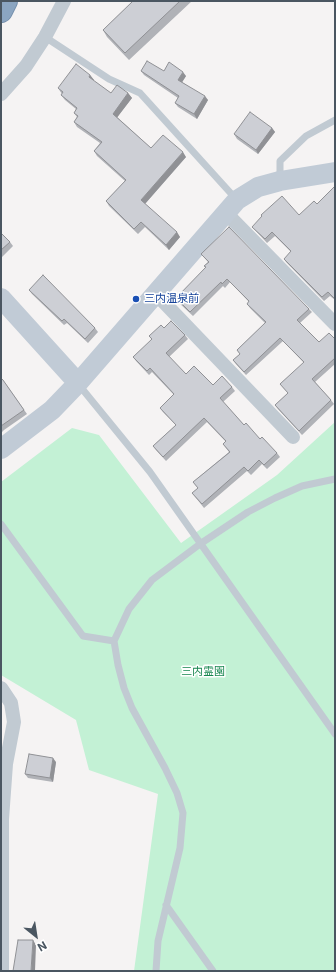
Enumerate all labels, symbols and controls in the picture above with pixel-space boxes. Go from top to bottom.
place label: 三内温泉前 [144,292,199,306]
marker: 三内温泉前 [131,294,141,304]
park label: 三内霊園 [181,665,225,679]
north arrow [16,916,56,956]
text: N [35,938,49,955]

